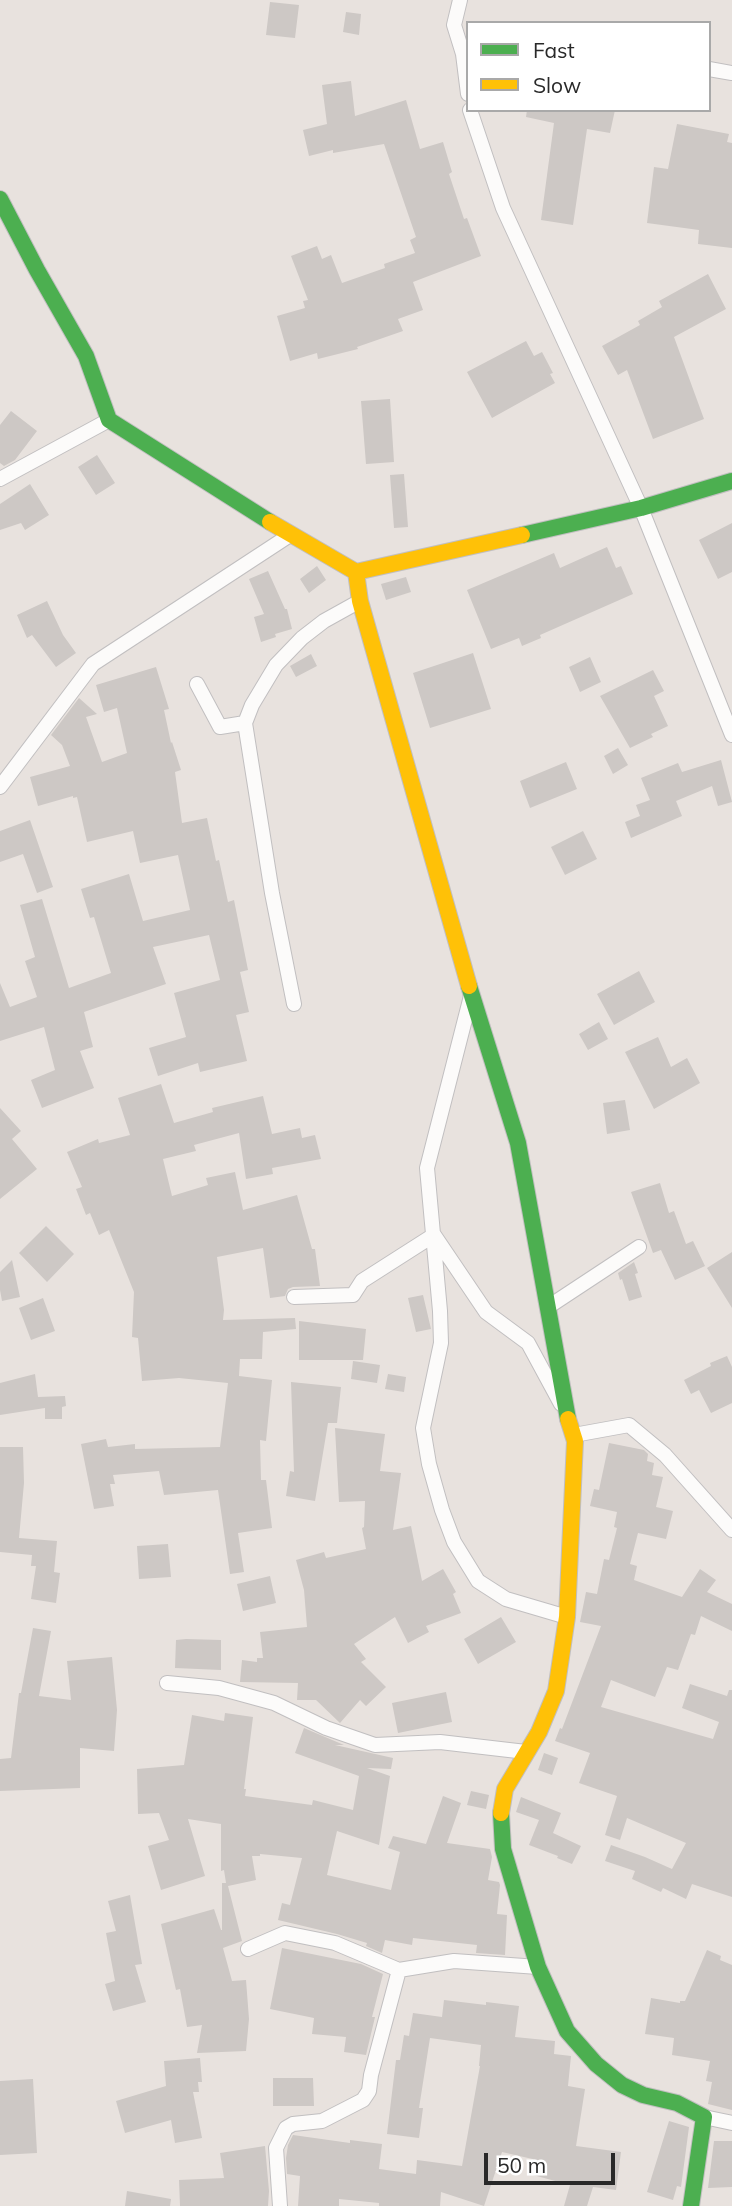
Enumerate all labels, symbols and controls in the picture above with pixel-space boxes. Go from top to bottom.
legend [466,21,711,112]
text: Fast [533,37,575,63]
text: Slow [533,72,581,98]
scale bar [487,2140,618,2184]
text: 50 m [497,2152,546,2178]

